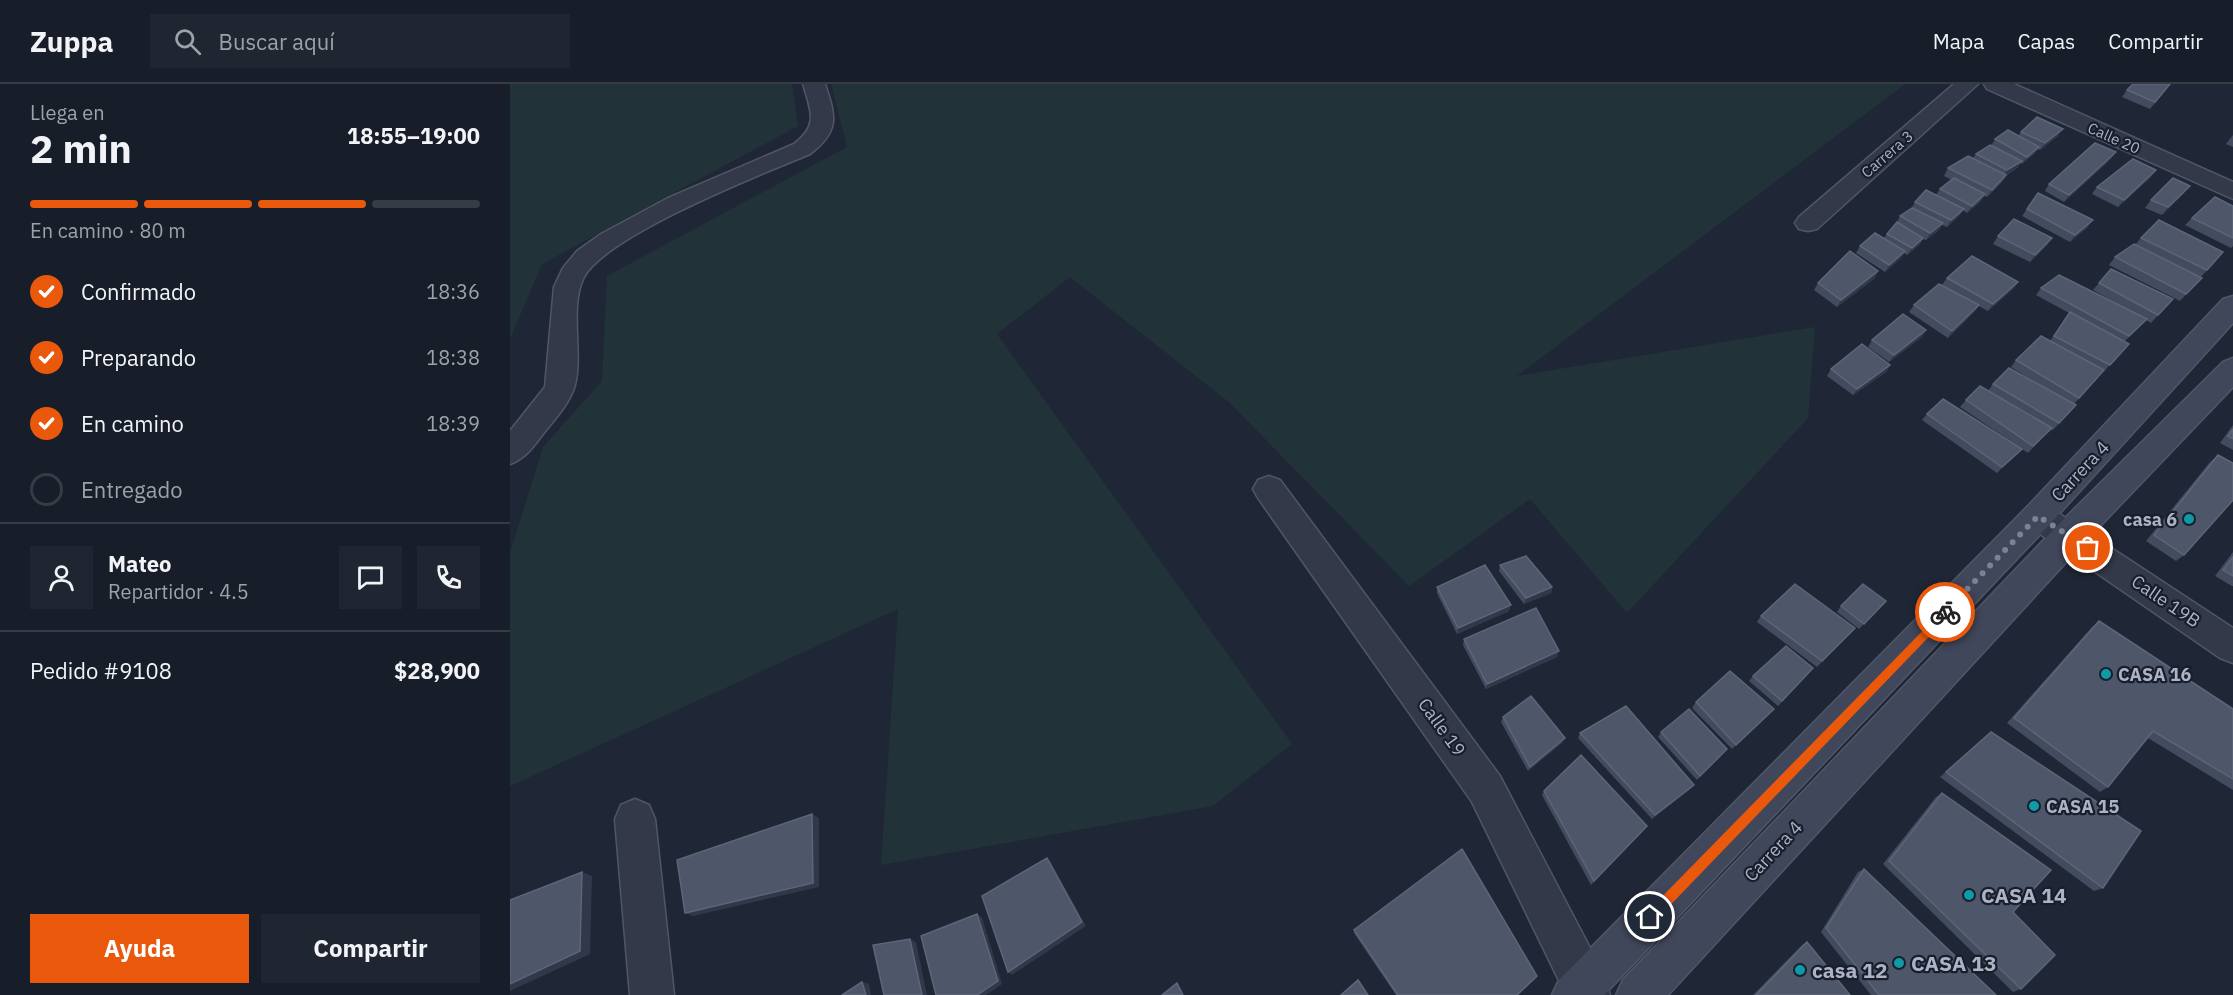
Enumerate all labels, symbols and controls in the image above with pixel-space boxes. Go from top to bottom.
search box [150,14,570,68]
text: Zuppa [30,23,114,60]
icon: search [171,25,204,58]
text: Buscar aquí [219,27,335,56]
text: Mapa [1933,27,1984,55]
text: Capas [2017,27,2075,55]
text: Compartir [2108,27,2203,55]
text: Llega en [30,99,105,126]
street label: Calle 20 [2085,118,2143,158]
text: 18:55–19:00 [347,121,480,150]
text: 2 min [30,123,132,174]
street label: Carrera 3 [1857,126,1917,182]
text: En camino · 80 m [30,217,186,244]
icon: check [30,275,63,308]
text: Confirmado [81,277,196,306]
text: 18:36 [426,278,480,305]
icon: check [30,341,63,374]
text: Preparando [81,343,196,372]
text: 18:38 [426,344,480,371]
icon: check [30,407,63,440]
text: En camino [81,409,184,438]
text: 18:39 [426,410,480,437]
street label: Carrera 4 [2046,436,2114,506]
text: Entregado [81,475,182,504]
place label: casa 6 [2123,508,2177,531]
marker: casa 6 [2182,512,2196,526]
pin [2062,522,2113,573]
icon: bag [2071,531,2104,564]
button: person [30,546,93,609]
button: chat [339,546,402,609]
button: phone [417,546,480,609]
text: Mateo [108,549,172,578]
street label: Calle 19B [2127,570,2205,632]
text: Repartidor · 4.5 [108,578,249,605]
courier [1915,582,1975,642]
icon: bike [1929,596,1962,629]
text: Pedido #9108 [30,656,172,685]
text: $28,900 [394,656,480,685]
place label: CASA 16 [2118,663,2192,686]
marker: CASA 16 [2099,667,2113,681]
street label: Calle 19 [1413,693,1471,761]
place label: CASA 15 [2046,795,2120,818]
marker: CASA 15 [2027,799,2041,813]
street label: Carrera 4 [1739,816,1807,886]
place label: CASA 14 [1981,881,2067,909]
marker: CASA 14 [1962,888,1976,902]
pin [1624,891,1675,942]
icon: home [1633,900,1666,933]
button: Ayuda [30,914,249,983]
button: Compartir [261,914,480,983]
place label: CASA 13 [1911,949,1997,977]
place label: casa 12 [1812,956,1888,984]
marker: CASA 13 [1892,956,1906,970]
marker: casa 12 [1793,963,1807,977]

